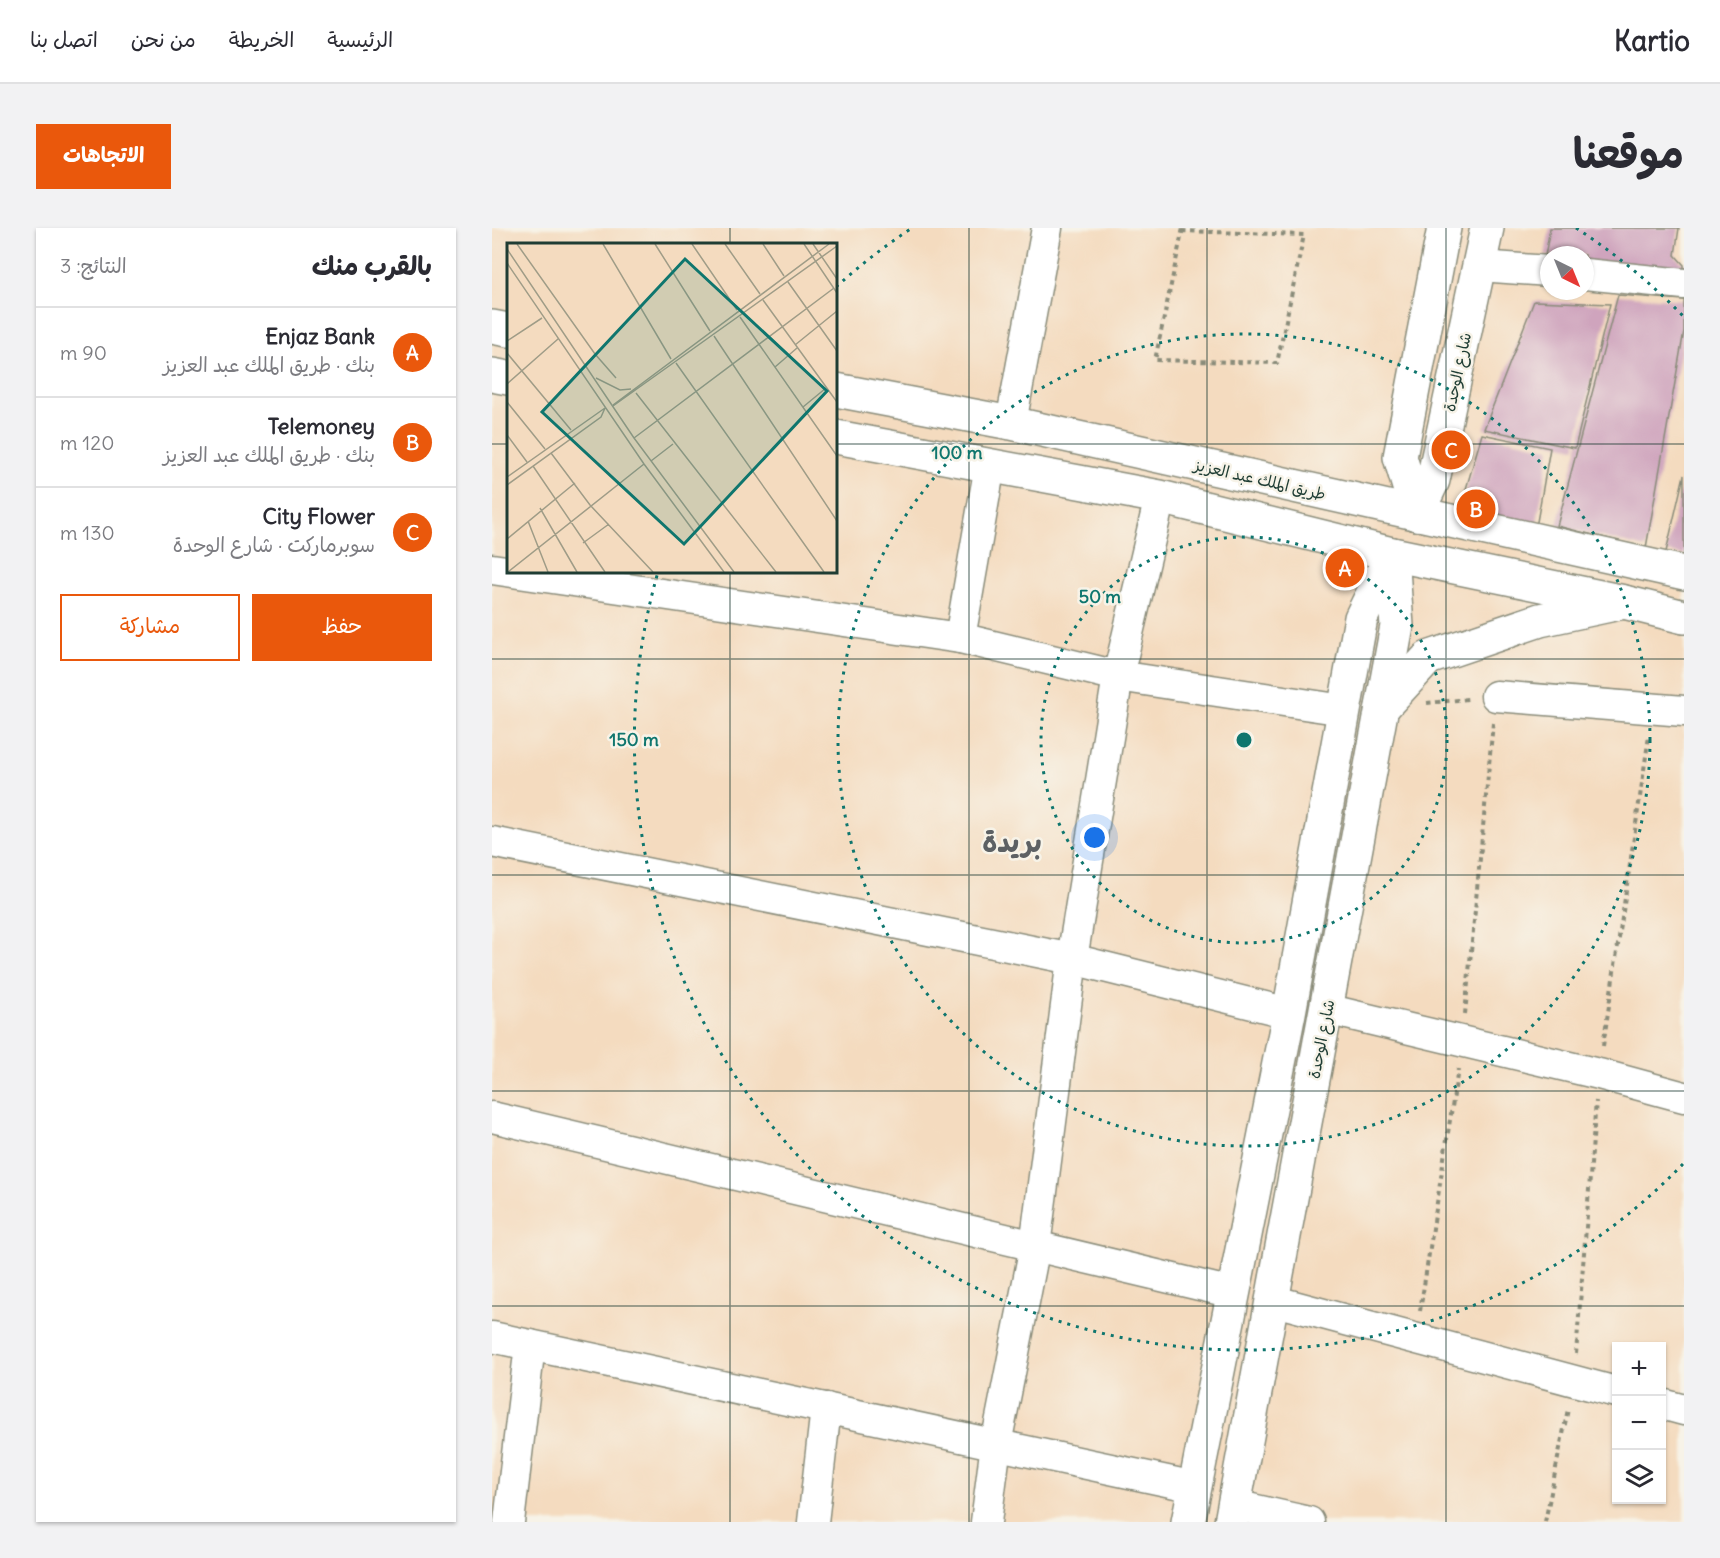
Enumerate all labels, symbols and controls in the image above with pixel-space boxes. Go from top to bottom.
text: Kartio [1614,23,1690,59]
text: اتصل بنا [30,26,98,53]
text: من نحن [131,26,196,53]
text: الخريطة [229,26,294,53]
text: الرئيسية [327,26,393,53]
button: الاتجاهات [36,124,171,189]
text: موقعنا [1573,127,1684,179]
inset map [507,243,837,573]
north arrow [1540,246,1594,300]
text: بالقرب منك [312,249,432,282]
text: النتائج: 3 [60,253,127,278]
text: Enjaz Bank [265,322,375,350]
street label: شارع الوحدة [1439,331,1477,414]
text: 90 m [60,340,107,365]
text: A [406,340,419,365]
text: بنك · طريق الملك عبد العزيز [163,352,375,377]
text: Telemoney [268,412,375,440]
pin: C [1432,428,1470,472]
text: 120 m [60,430,114,455]
text: B [406,430,419,455]
text: 100 m [932,441,983,464]
text: بنك · طريق الملك عبد العزيز [163,442,375,467]
street label: طريق الملك عبد العزيز [1190,454,1328,504]
pin: B [1456,486,1496,532]
text: City Flower [263,502,375,530]
text: 130 m [60,520,115,545]
text: C [406,520,419,545]
text: سوبرماركت · شارع الوحدة [173,532,375,557]
pin: A [1326,546,1364,590]
text: 50 m [1079,585,1121,608]
button: مشاركة [60,594,240,661]
button: حفظ [252,594,432,661]
text: 150 m [609,728,659,751]
centre of rings [1234,730,1254,750]
your location [1080,823,1109,852]
district label: بريدة [982,824,1042,860]
street label: شارع الوحدة [1304,998,1340,1081]
map controls [1612,1342,1666,1504]
button: + [1612,1342,1666,1396]
button: − [1612,1396,1666,1450]
button: layers [1612,1450,1666,1504]

